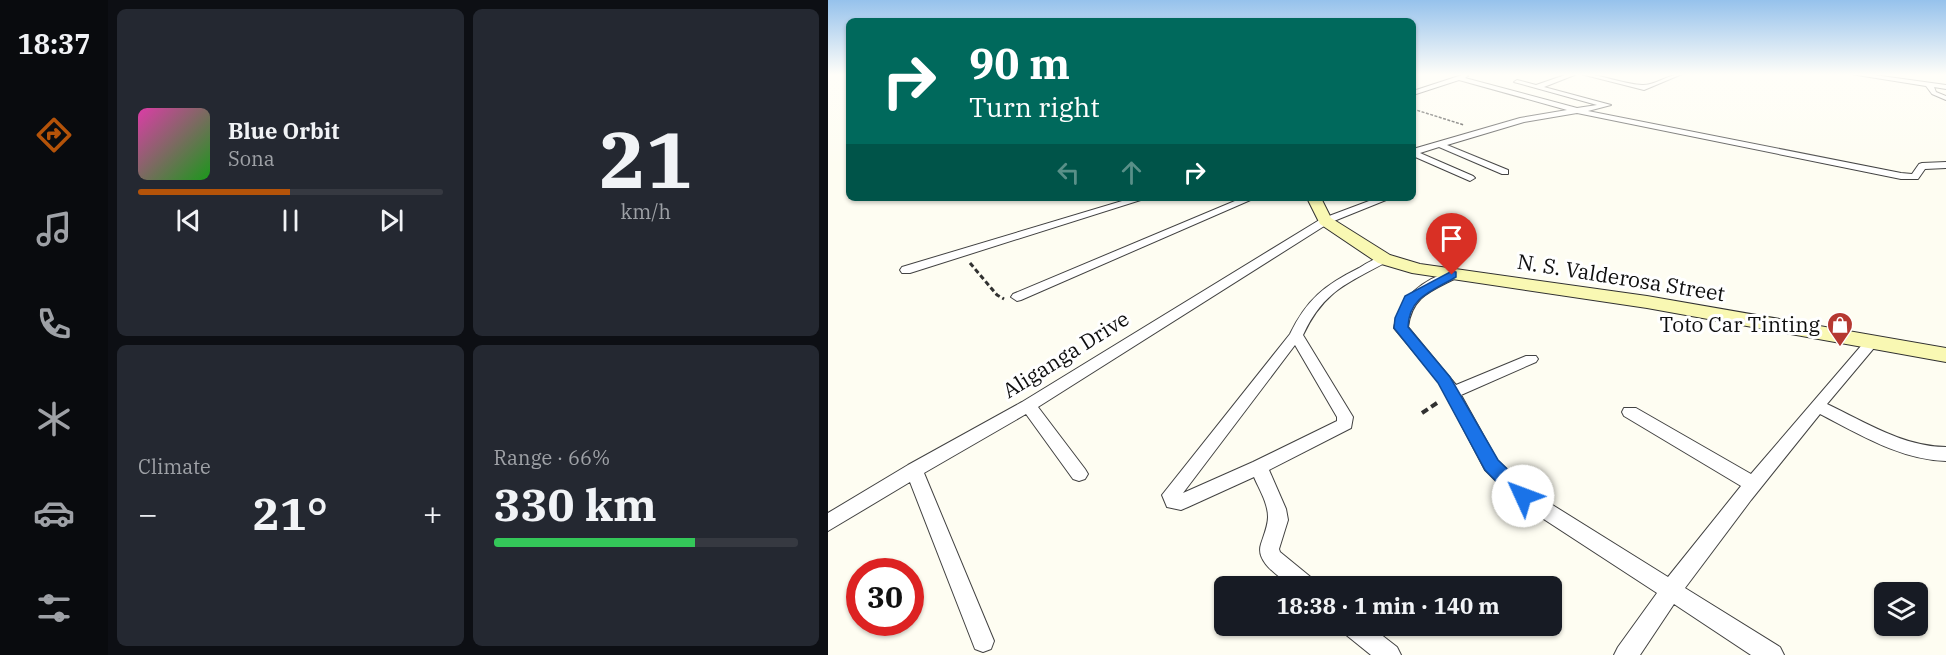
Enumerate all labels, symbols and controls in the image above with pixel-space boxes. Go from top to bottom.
text: 18:37 [18,26,90,61]
text: 90 m [969,36,1070,91]
icon: right [870,42,948,120]
text: Turn right [969,89,1100,124]
text: 21 [599,108,693,209]
icon: directions [33,114,75,156]
text: Blue Orbit [228,116,339,145]
text: Sona [228,145,275,172]
icon: left [1052,156,1085,189]
icon: ahead [1115,156,1148,189]
icon: right [1178,156,1211,189]
text: km/h [620,198,671,225]
icon: previous [172,204,205,237]
icon: pause [274,204,307,237]
icon: next [375,204,408,237]
icon: music [33,208,75,250]
pin [1426,213,1477,275]
icon: arrive [1435,222,1468,255]
street label: N. S. Valderosa Street [1515,247,1727,307]
icon: phone [33,303,75,345]
street label: Aliganga Drive [997,304,1134,404]
place label: Toto Car Tinting [1660,310,1821,338]
shop icon: Toto Car Tinting [1825,310,1855,348]
icon: climate [33,398,75,440]
text: Range · 66% [494,444,610,471]
text: Climate [138,453,211,480]
position arrow [1491,464,1555,528]
text: 330 km [494,475,657,533]
text: 21° [253,484,328,542]
icon: car [33,492,75,534]
text: − [138,492,158,535]
text: + [423,492,443,535]
speed limit sign: 30 [846,558,924,636]
map controls [1874,582,1928,636]
button: layers [1874,582,1928,636]
icon: filters [33,587,75,629]
text: 18:38 · 1 min · 140 m [1276,591,1500,620]

